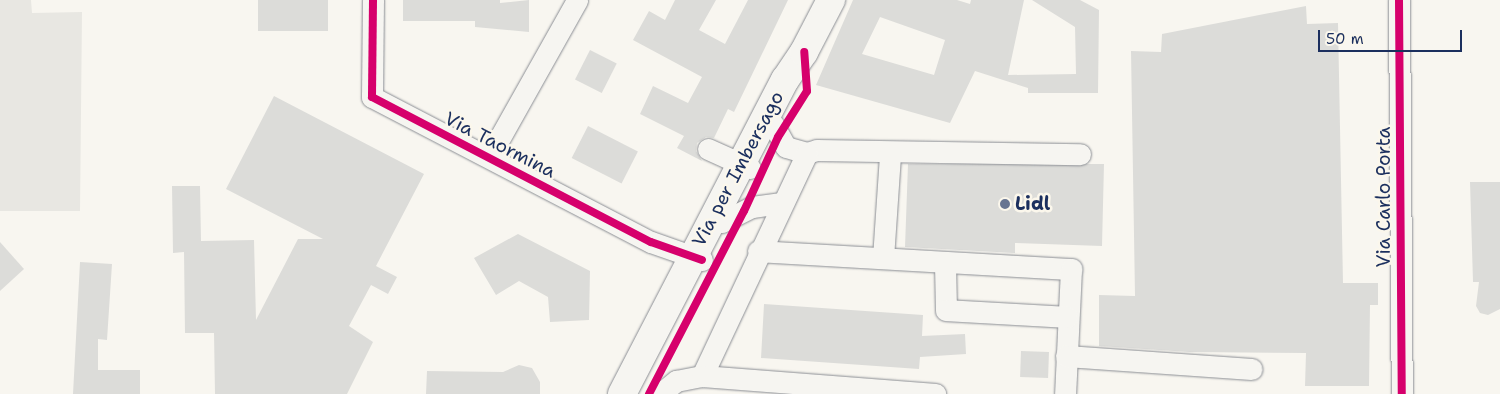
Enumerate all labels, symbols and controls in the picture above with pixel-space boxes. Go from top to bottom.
scale bar [1320,20,1464,52]
text: 50 m [1326,29,1364,49]
street label: Via per Imbersago [687,87,789,251]
street label: Via Taormina [441,107,559,183]
street label: Via Carlo Porta [1373,127,1395,267]
place label: Lidl [1015,193,1050,215]
marker: Lidl [999,198,1011,210]

